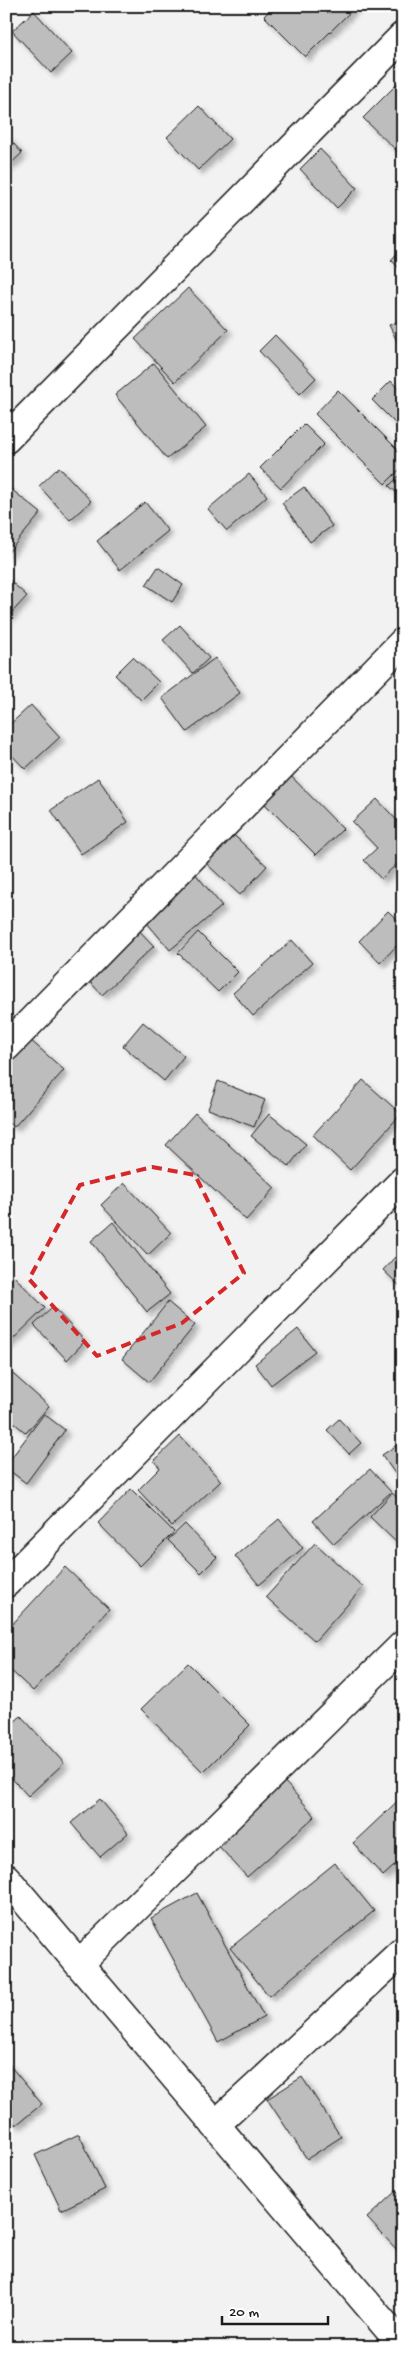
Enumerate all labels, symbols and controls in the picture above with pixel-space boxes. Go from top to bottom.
scale bar [222,2293,328,2325]
text: 20 m [229,2304,259,2322]

